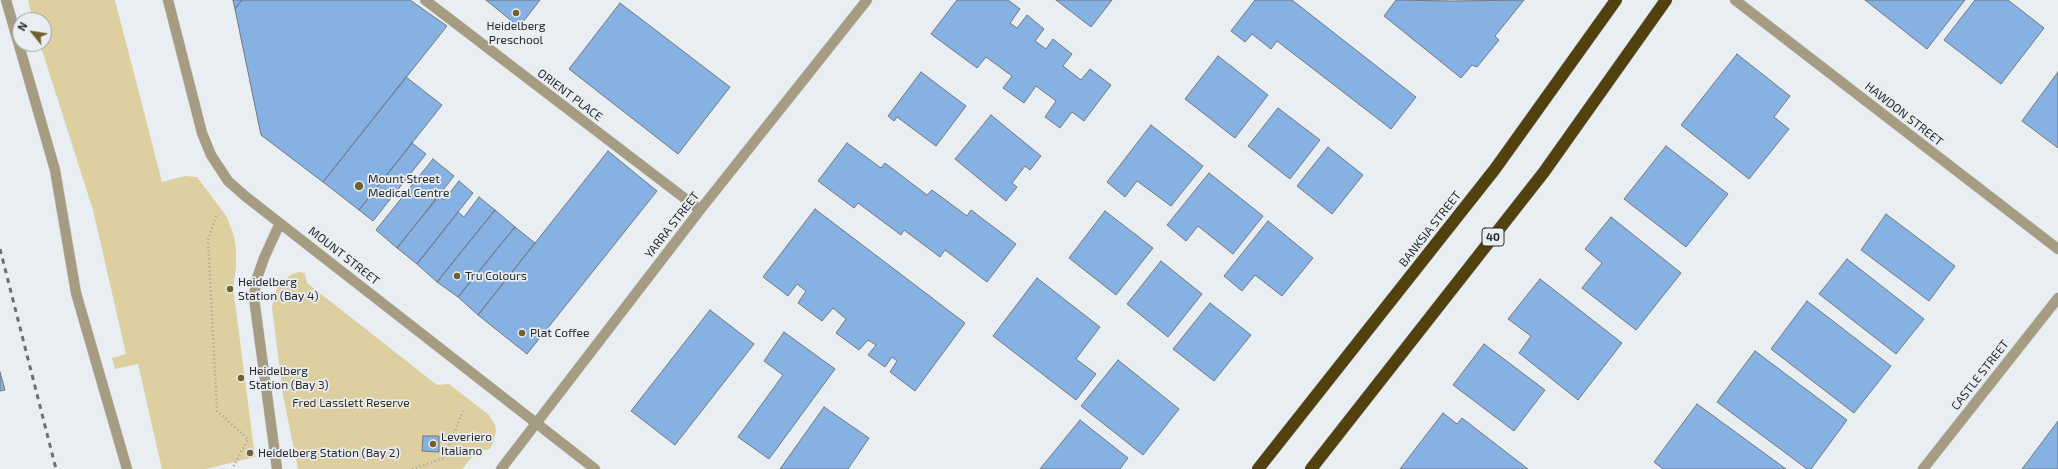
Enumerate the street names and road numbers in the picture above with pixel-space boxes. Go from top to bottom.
street label: ORIENT PLACE [535,66,605,124]
street label: HAWDON STREET [1862,79,1946,149]
street label: BANKSIA STREET [1396,188,1464,270]
street label: YARRA STREET [642,189,702,261]
street label: MOUNT STREET [306,224,382,288]
road number: 40 [1482,228,1504,246]
street label: CASTLE STREET [1948,337,2012,413]

